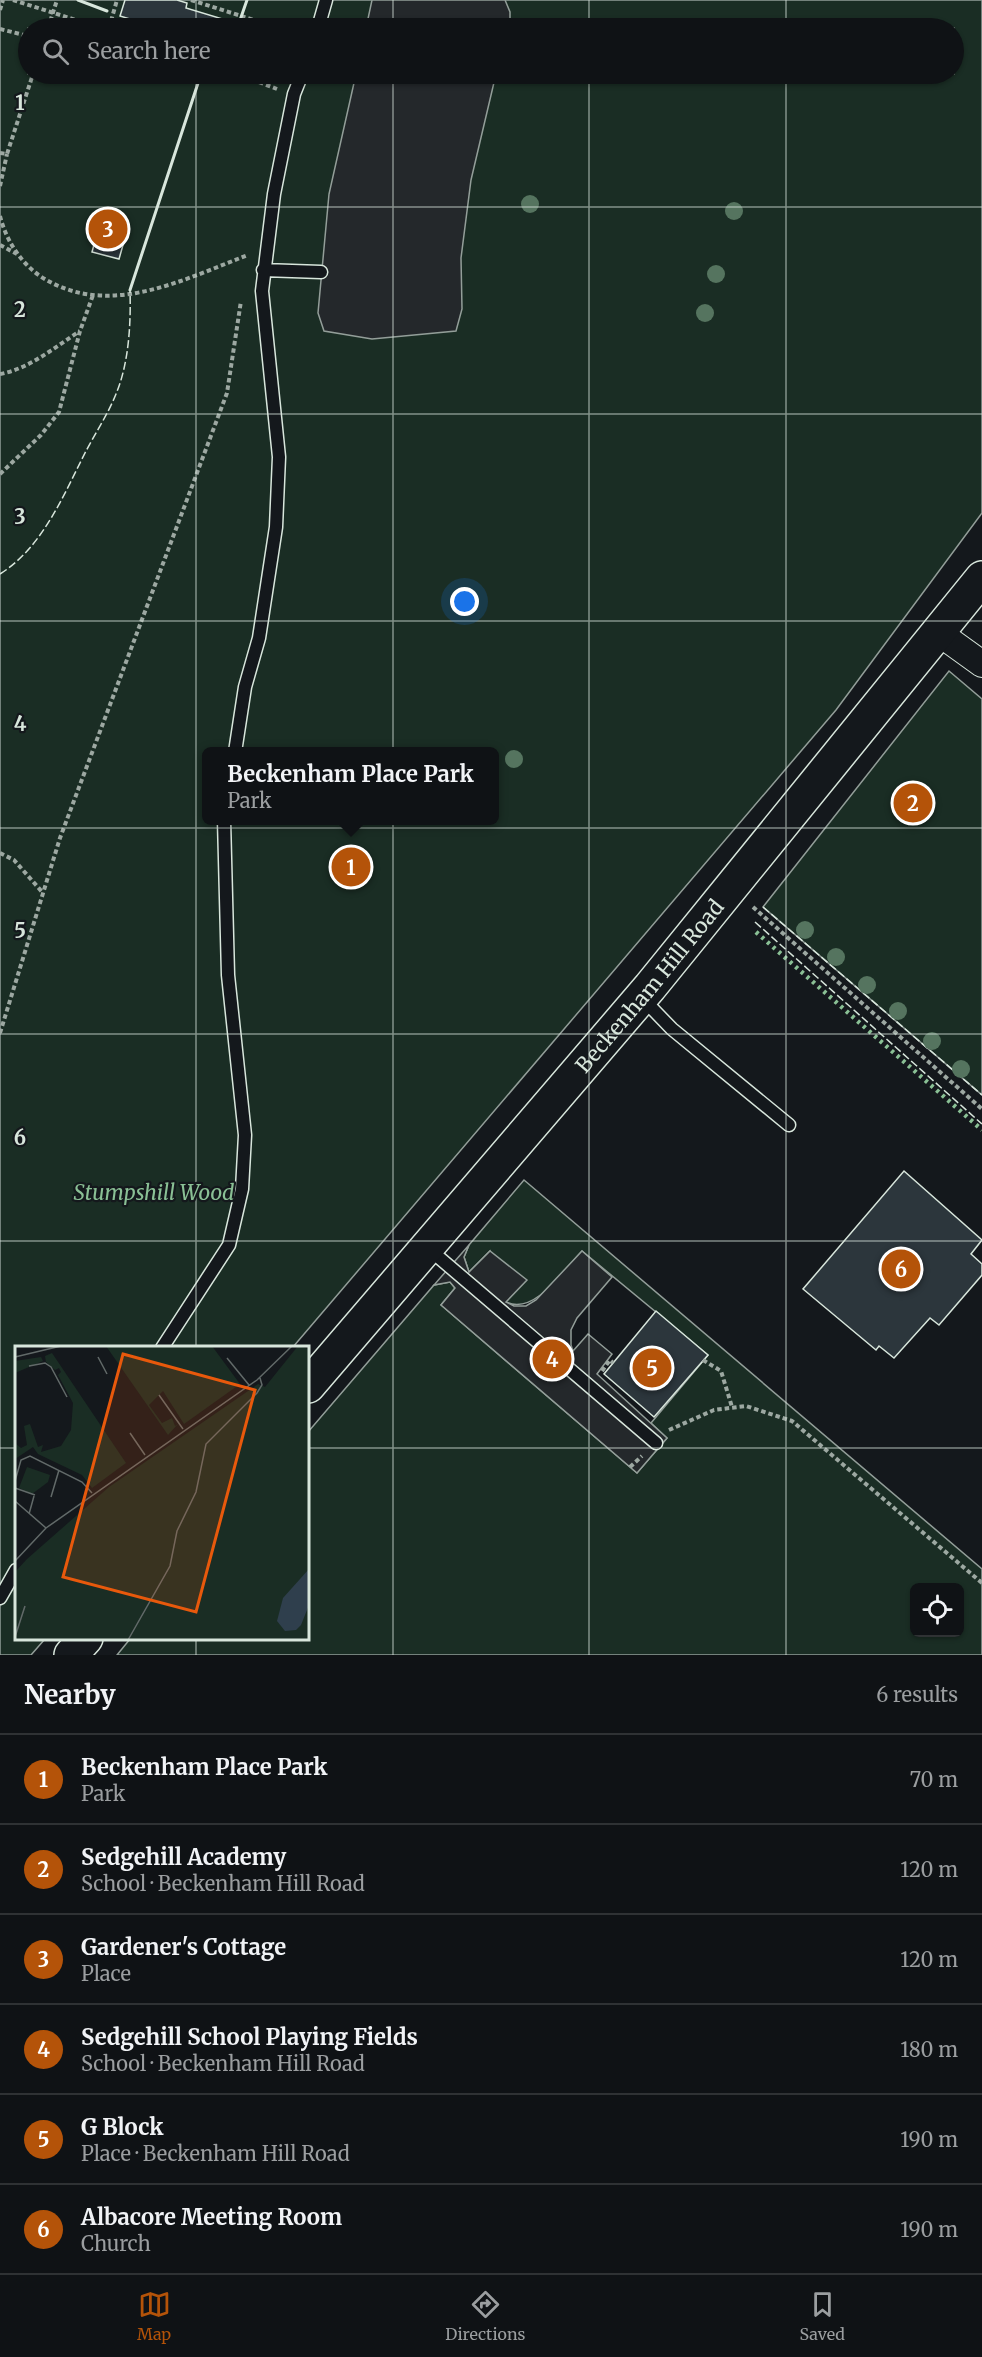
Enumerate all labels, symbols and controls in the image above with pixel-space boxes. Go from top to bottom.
search box [18,18,964,84]
icon: search [39,35,72,68]
text: Search here [87,37,210,65]
text: 1 [15,90,25,115]
pin: 3 [88,206,128,252]
text: 2 [14,297,26,322]
text: 3 [14,504,26,529]
your location [450,587,479,616]
text: 4 [14,711,27,736]
popup [202,747,499,825]
text: Beckenham Place Park [227,760,474,788]
pin: 2 [894,780,932,826]
text: Park [227,788,272,813]
pin: 1 [332,844,370,890]
street label: Beckenham Hill Road [569,893,730,1078]
text: 5 [14,918,26,943]
text: 6 [14,1125,26,1150]
park label: Stumpshill Wood [74,1179,234,1206]
pin: 6 [882,1246,920,1292]
pin: 4 [532,1336,572,1382]
inset map [15,1346,309,1640]
pin: 5 [632,1346,672,1390]
map controls [910,1583,964,1637]
button: locate [910,1583,964,1637]
text: Nearby [24,1678,116,1711]
text: 6 results [876,1682,958,1707]
text: Beckenham Place Park [81,1753,327,1781]
text: 1 [39,1767,48,1792]
text: 70 m [910,1767,958,1792]
text: Park [81,1781,125,1806]
text: Sedgehill Academy [81,1843,286,1871]
text: 2 [38,1857,49,1882]
text: 120 m [900,1857,958,1882]
text: School · Beckenham Hill Road [81,1871,365,1896]
text: Gardener's Cottage [81,1933,286,1961]
text: 3 [38,1947,49,1972]
text: 120 m [900,1947,958,1972]
text: Place [81,1961,131,1986]
text: Sedgehill School Playing Fields [81,2023,418,2051]
text: 4 [37,2037,50,2062]
text: 180 m [900,2037,958,2062]
text: School · Beckenham Hill Road [81,2051,365,2076]
text: G Block [81,2113,164,2141]
text: 5 [38,2127,49,2152]
text: 190 m [900,2127,958,2152]
text: Place · Beckenham Hill Road [81,2141,350,2166]
text: Albacore Meeting Room [81,2203,342,2231]
text: 6 [37,2217,50,2242]
text: 190 m [900,2217,958,2242]
text: Church [81,2231,151,2256]
tab: Map [137,2288,171,2344]
tab: Directions [445,2288,525,2344]
tab: Saved [800,2288,845,2344]

